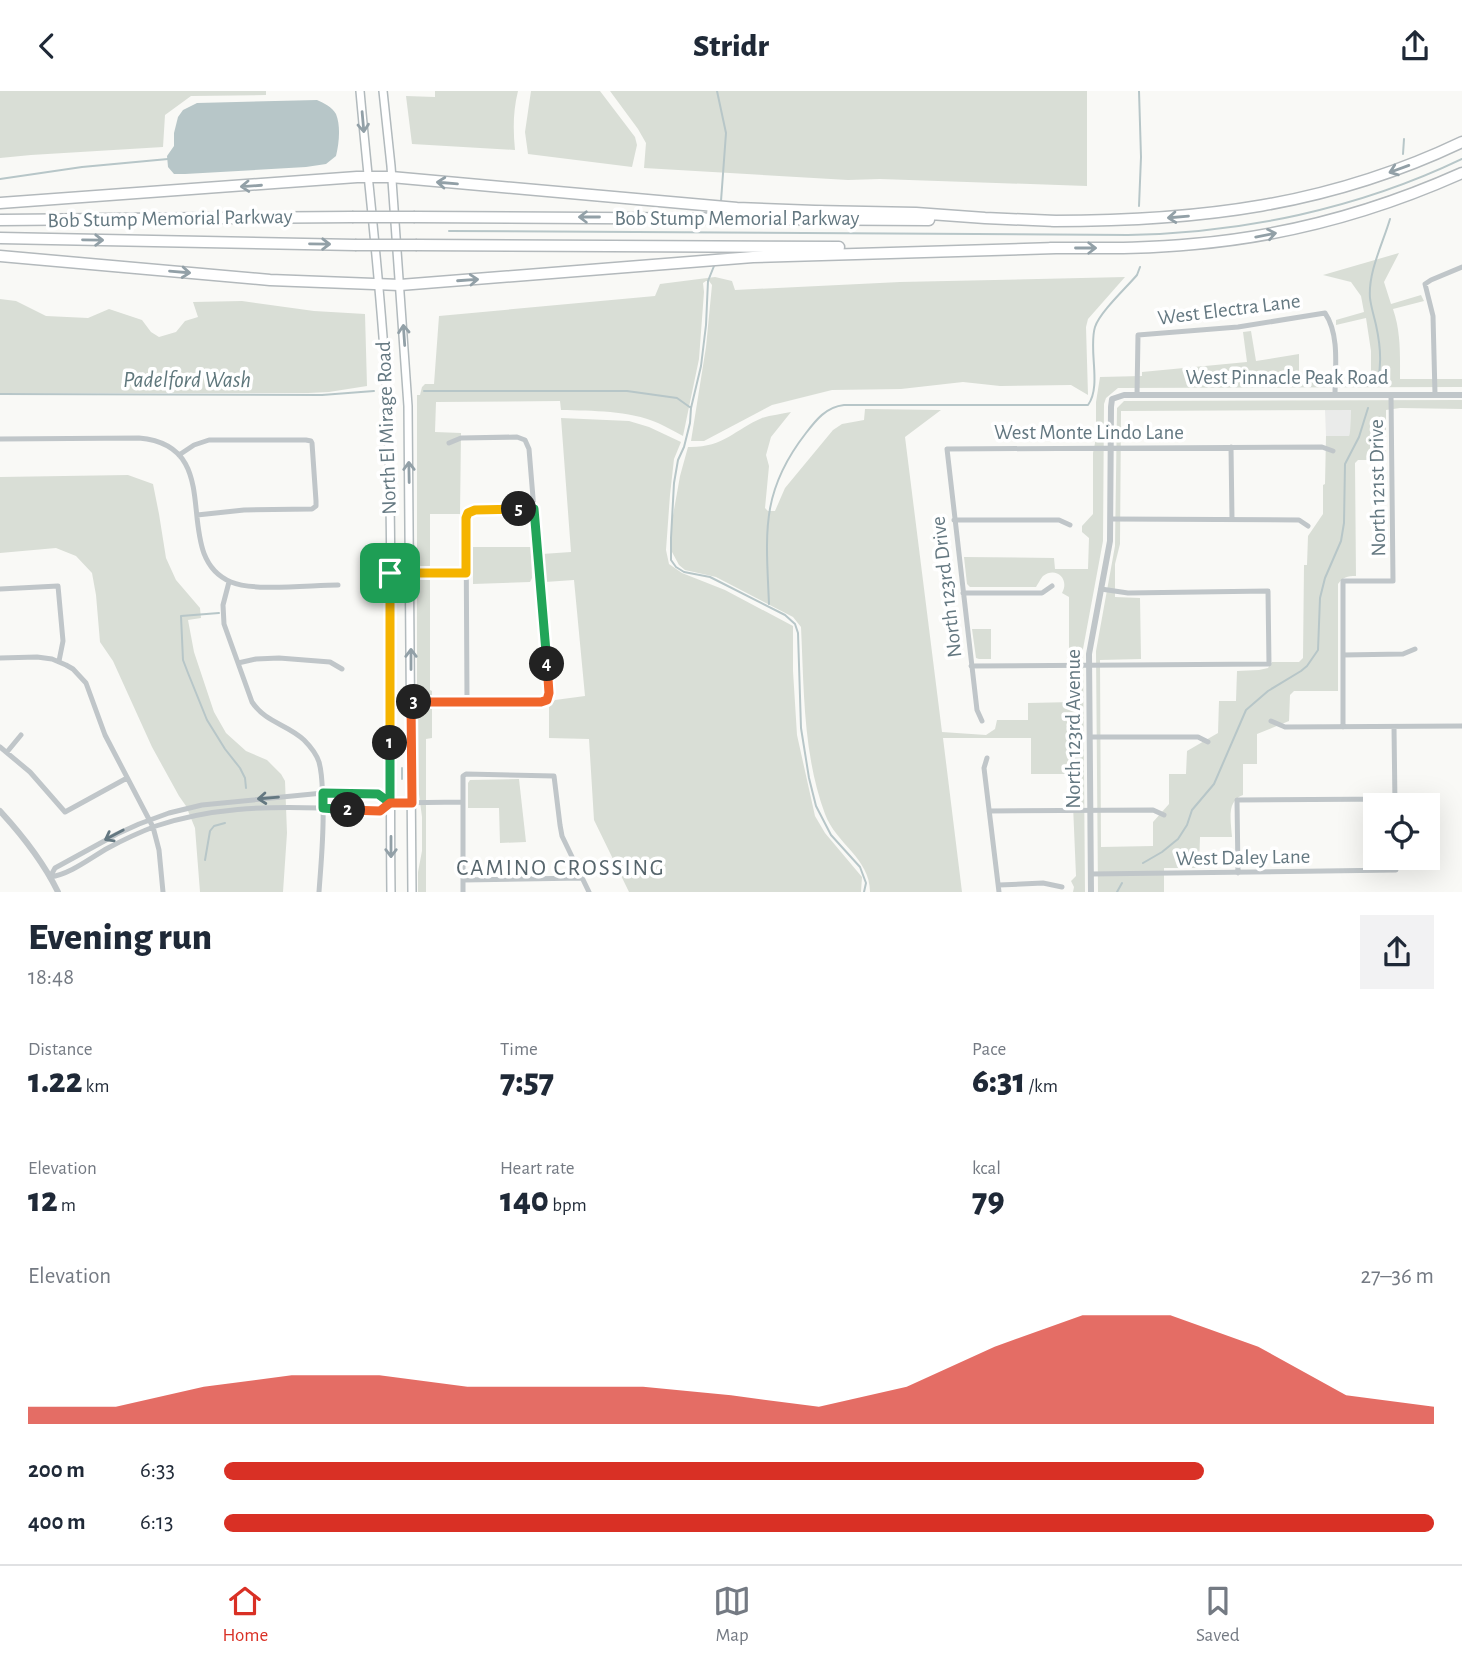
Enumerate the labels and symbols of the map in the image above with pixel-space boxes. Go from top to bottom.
one-way arrow [357,110,370,133]
one-way arrow [1389,163,1411,176]
one-way arrow [436,176,459,189]
one-way arrow [240,180,263,193]
street label: Bob Stump Memorial Parkway [47,206,293,231]
street label: Bob Stump Memorial Parkway [614,208,860,229]
one-way arrow [577,210,600,224]
one-way arrow [1167,211,1189,224]
one-way arrow [1254,227,1277,241]
one-way arrow [81,233,104,247]
one-way arrow [308,237,331,251]
one-way arrow [1075,241,1098,255]
one-way arrow [168,266,191,279]
one-way arrow [456,273,479,286]
street label: West Electra Lane [1156,290,1302,329]
one-way arrow [397,324,410,347]
street label: North El Mirage Road [373,341,400,515]
street label: West Pinnacle Peak Road [1185,367,1389,388]
water label: Padelford Wash [123,369,251,392]
street label: North 121st Drive [1366,419,1389,557]
street label: West Monte Lindo Lane [994,422,1184,443]
one-way arrow [402,460,416,483]
pin: 5 [502,491,536,527]
street label: North 123rd Drive [927,515,966,659]
pin [360,543,420,603]
pin: 4 [530,647,564,681]
one-way arrow [404,648,418,671]
street label: North 123rd Avenue [1063,649,1084,809]
pin: 3 [396,685,432,719]
pin: 1 [372,725,408,761]
one-way arrow [257,791,279,804]
pin: 2 [330,793,366,827]
one-way arrow [104,829,125,843]
one-way arrow [384,836,398,859]
street label: West Daley Lane [1175,846,1311,869]
district label: CAMINO CROSSING [456,857,666,880]

